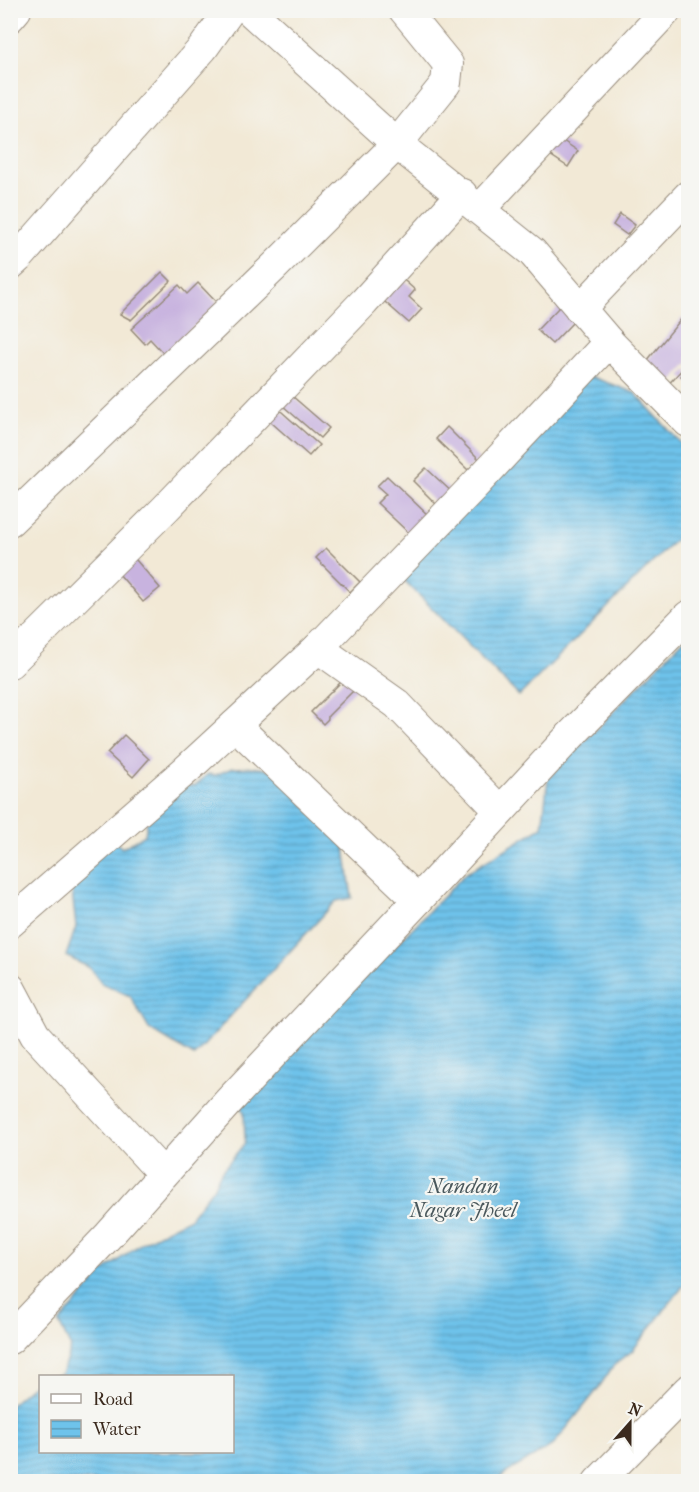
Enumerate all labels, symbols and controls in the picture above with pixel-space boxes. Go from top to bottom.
water label: Nandan Nagar Jheel [409,1174,519,1222]
legend [39,1375,234,1453]
text: Road [93,1389,133,1410]
north arrow [600,1393,660,1453]
text: N [626,1398,645,1421]
text: Water [92,1419,141,1440]

